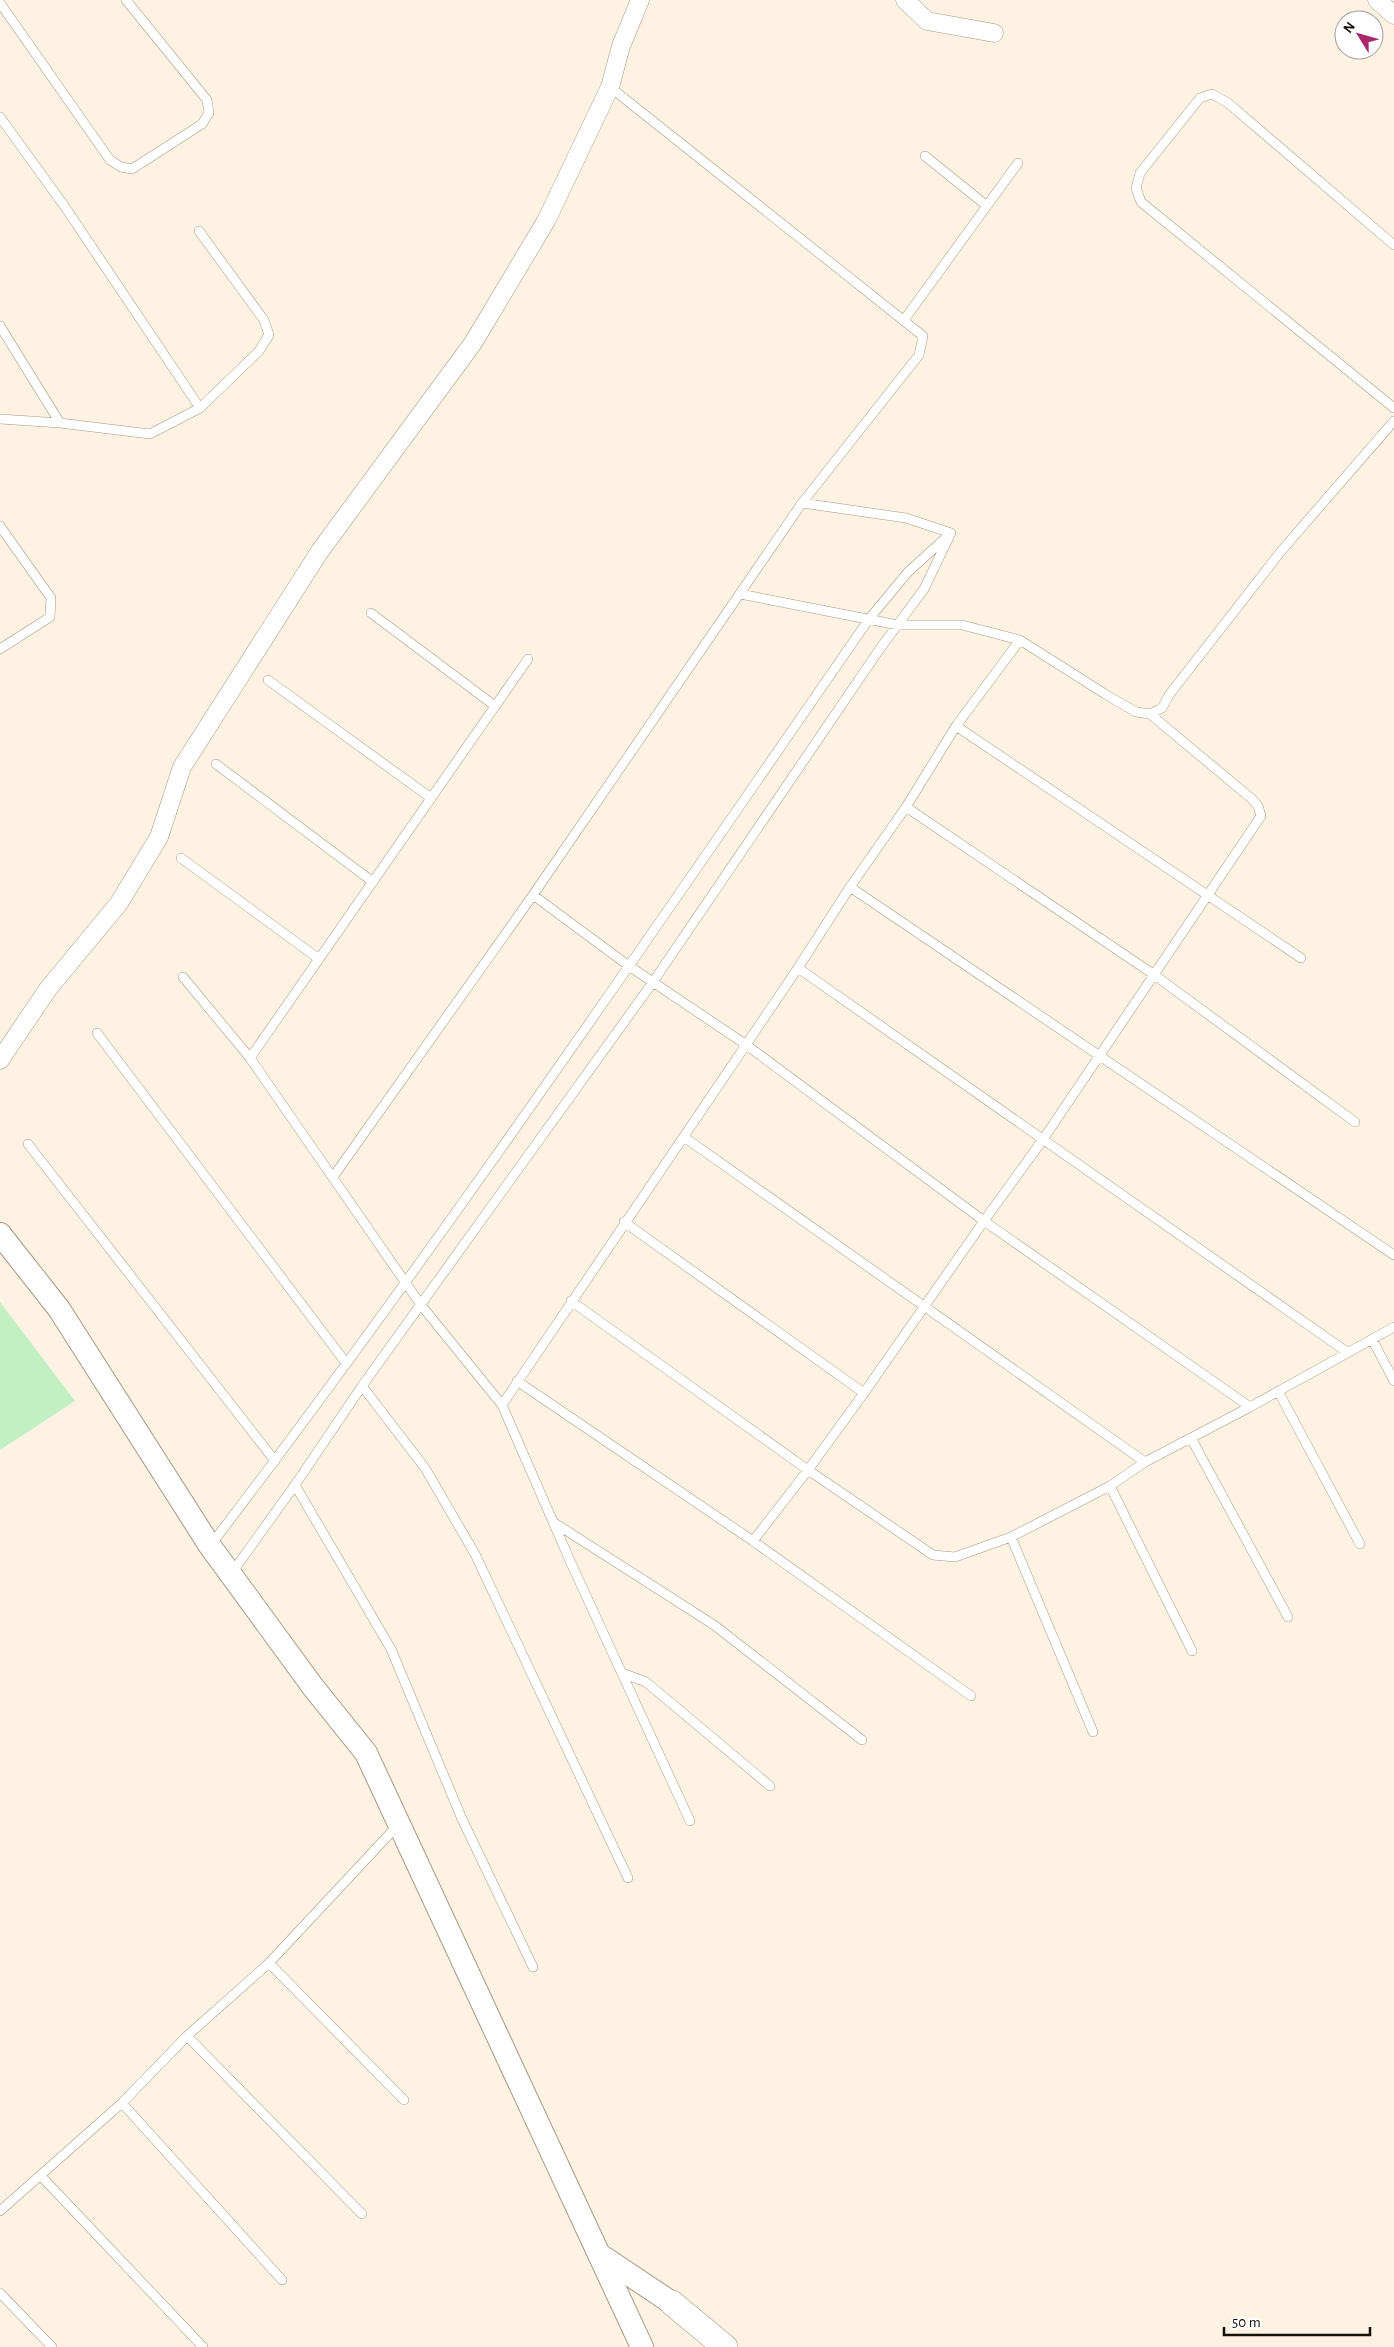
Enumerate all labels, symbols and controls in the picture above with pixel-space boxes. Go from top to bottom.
north arrow [1334,10,1384,60]
text: N [1341,20,1358,36]
scale bar [1224,2304,1370,2336]
text: 50 m [1232,2315,1261,2330]

